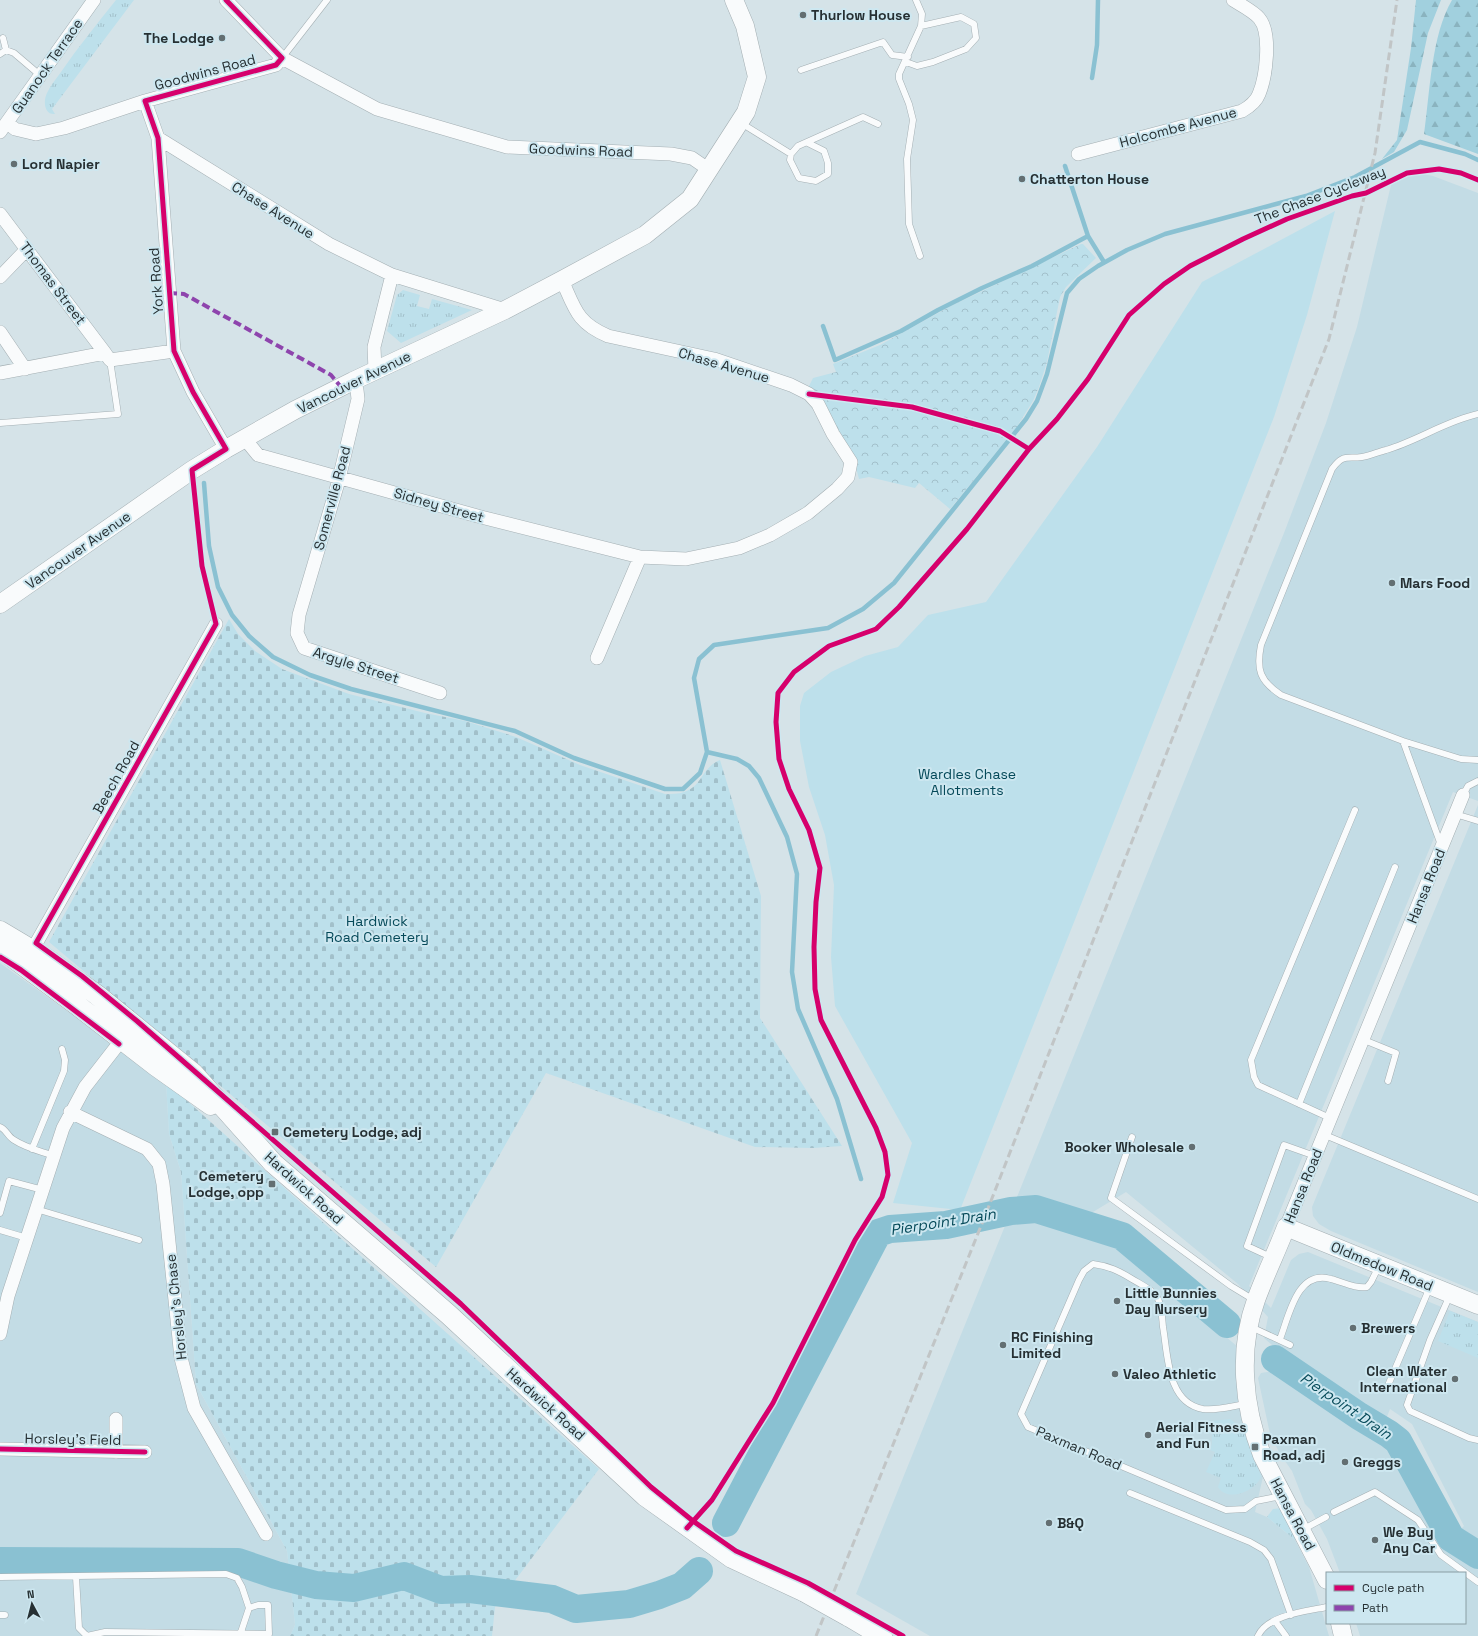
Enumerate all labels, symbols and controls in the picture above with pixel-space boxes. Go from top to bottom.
place label: Thurlow House [811,6,911,24]
marker: Thurlow House [798,10,808,20]
street label: Guanock Terrace [7,15,87,117]
place label: The Lodge [143,29,214,47]
marker: The Lodge [217,33,227,43]
street label: Goodwins Road [152,50,258,94]
street label: Holcombe Avenue [1117,103,1239,151]
street label: Goodwins Road [529,139,633,161]
place label: Lord Napier [22,155,100,173]
marker: Lord Napier [9,159,19,169]
street label: The Chase Cycleway [1252,162,1388,228]
place label: Chatterton House [1030,170,1149,188]
marker: Chatterton House [1017,174,1027,184]
street label: Chase Avenue [228,177,318,243]
street label: Thomas Street [16,238,90,328]
street label: York Road [145,247,167,315]
street label: Chase Avenue [676,343,772,387]
street label: Vancouver Avenue [294,347,414,417]
street label: Somerville Road [309,444,355,552]
street label: Sidney Street [392,484,486,526]
street label: Vancouver Avenue [22,507,134,593]
place label: Mars Food [1400,574,1470,592]
marker: Mars Food [1387,578,1397,588]
street label: Argyle Street [311,643,401,687]
street label: Beech Road [89,737,143,817]
park label: Wardles Chase Allotments [918,765,1016,799]
street label: Hansa Road [1403,846,1449,926]
park label: Hardwick Road Cemetery [325,912,429,946]
place label: Cemetery Lodge, adj [283,1123,422,1141]
marker: Cemetery Lodge, adj [270,1127,280,1137]
place label: Booker Wholesale [1064,1138,1184,1156]
marker: Booker Wholesale [1187,1142,1197,1152]
street label: Hansa Road [1280,1146,1326,1226]
street label: Hardwick Road [261,1148,347,1228]
place label: Cemetery Lodge, opp [188,1167,264,1201]
marker: Cemetery Lodge, opp [267,1179,277,1189]
water label: Pierpoint Drain [889,1204,998,1239]
street label: Oldmedow Road [1328,1237,1436,1295]
street label: Horsley's Chase [161,1253,191,1361]
place label: Little Bunnies Day Nursery [1125,1284,1217,1318]
marker: Little Bunnies Day Nursery [1112,1296,1122,1306]
place label: Brewers [1361,1319,1415,1337]
marker: Brewers [1348,1323,1358,1333]
place label: RC Finishing Limited [1011,1328,1093,1362]
marker: RC Finishing Limited [998,1340,1008,1350]
place label: Clean Water International [1360,1362,1447,1396]
street label: Hardwick Road [503,1364,589,1444]
place label: Valeo Athletic [1123,1365,1217,1383]
water label: Pierpoint Drain [1297,1368,1396,1444]
marker: Valeo Athletic [1110,1369,1120,1379]
marker: Clean Water International [1450,1374,1460,1384]
place label: Aerial Fitness and Fun [1156,1418,1247,1452]
street label: Paxman Road [1033,1422,1125,1474]
street label: Horsley's Field [24,1429,122,1449]
marker: Aerial Fitness and Fun [1143,1430,1153,1440]
place label: Paxman Road, adj [1263,1430,1325,1464]
marker: Paxman Road, adj [1250,1442,1260,1452]
place label: Greggs [1353,1453,1401,1471]
marker: Greggs [1340,1457,1350,1467]
street label: Hansa Road [1266,1475,1320,1553]
place label: B&Q [1057,1514,1084,1532]
marker: B&Q [1044,1518,1054,1528]
place label: We Buy Any Car [1383,1523,1436,1557]
marker: We Buy Any Car [1370,1535,1380,1545]
legend [1326,1572,1466,1624]
text: Cycle path [1362,1580,1424,1596]
north arrow [12,1584,52,1624]
text: N [26,1587,35,1601]
text: Path [1362,1600,1388,1616]

